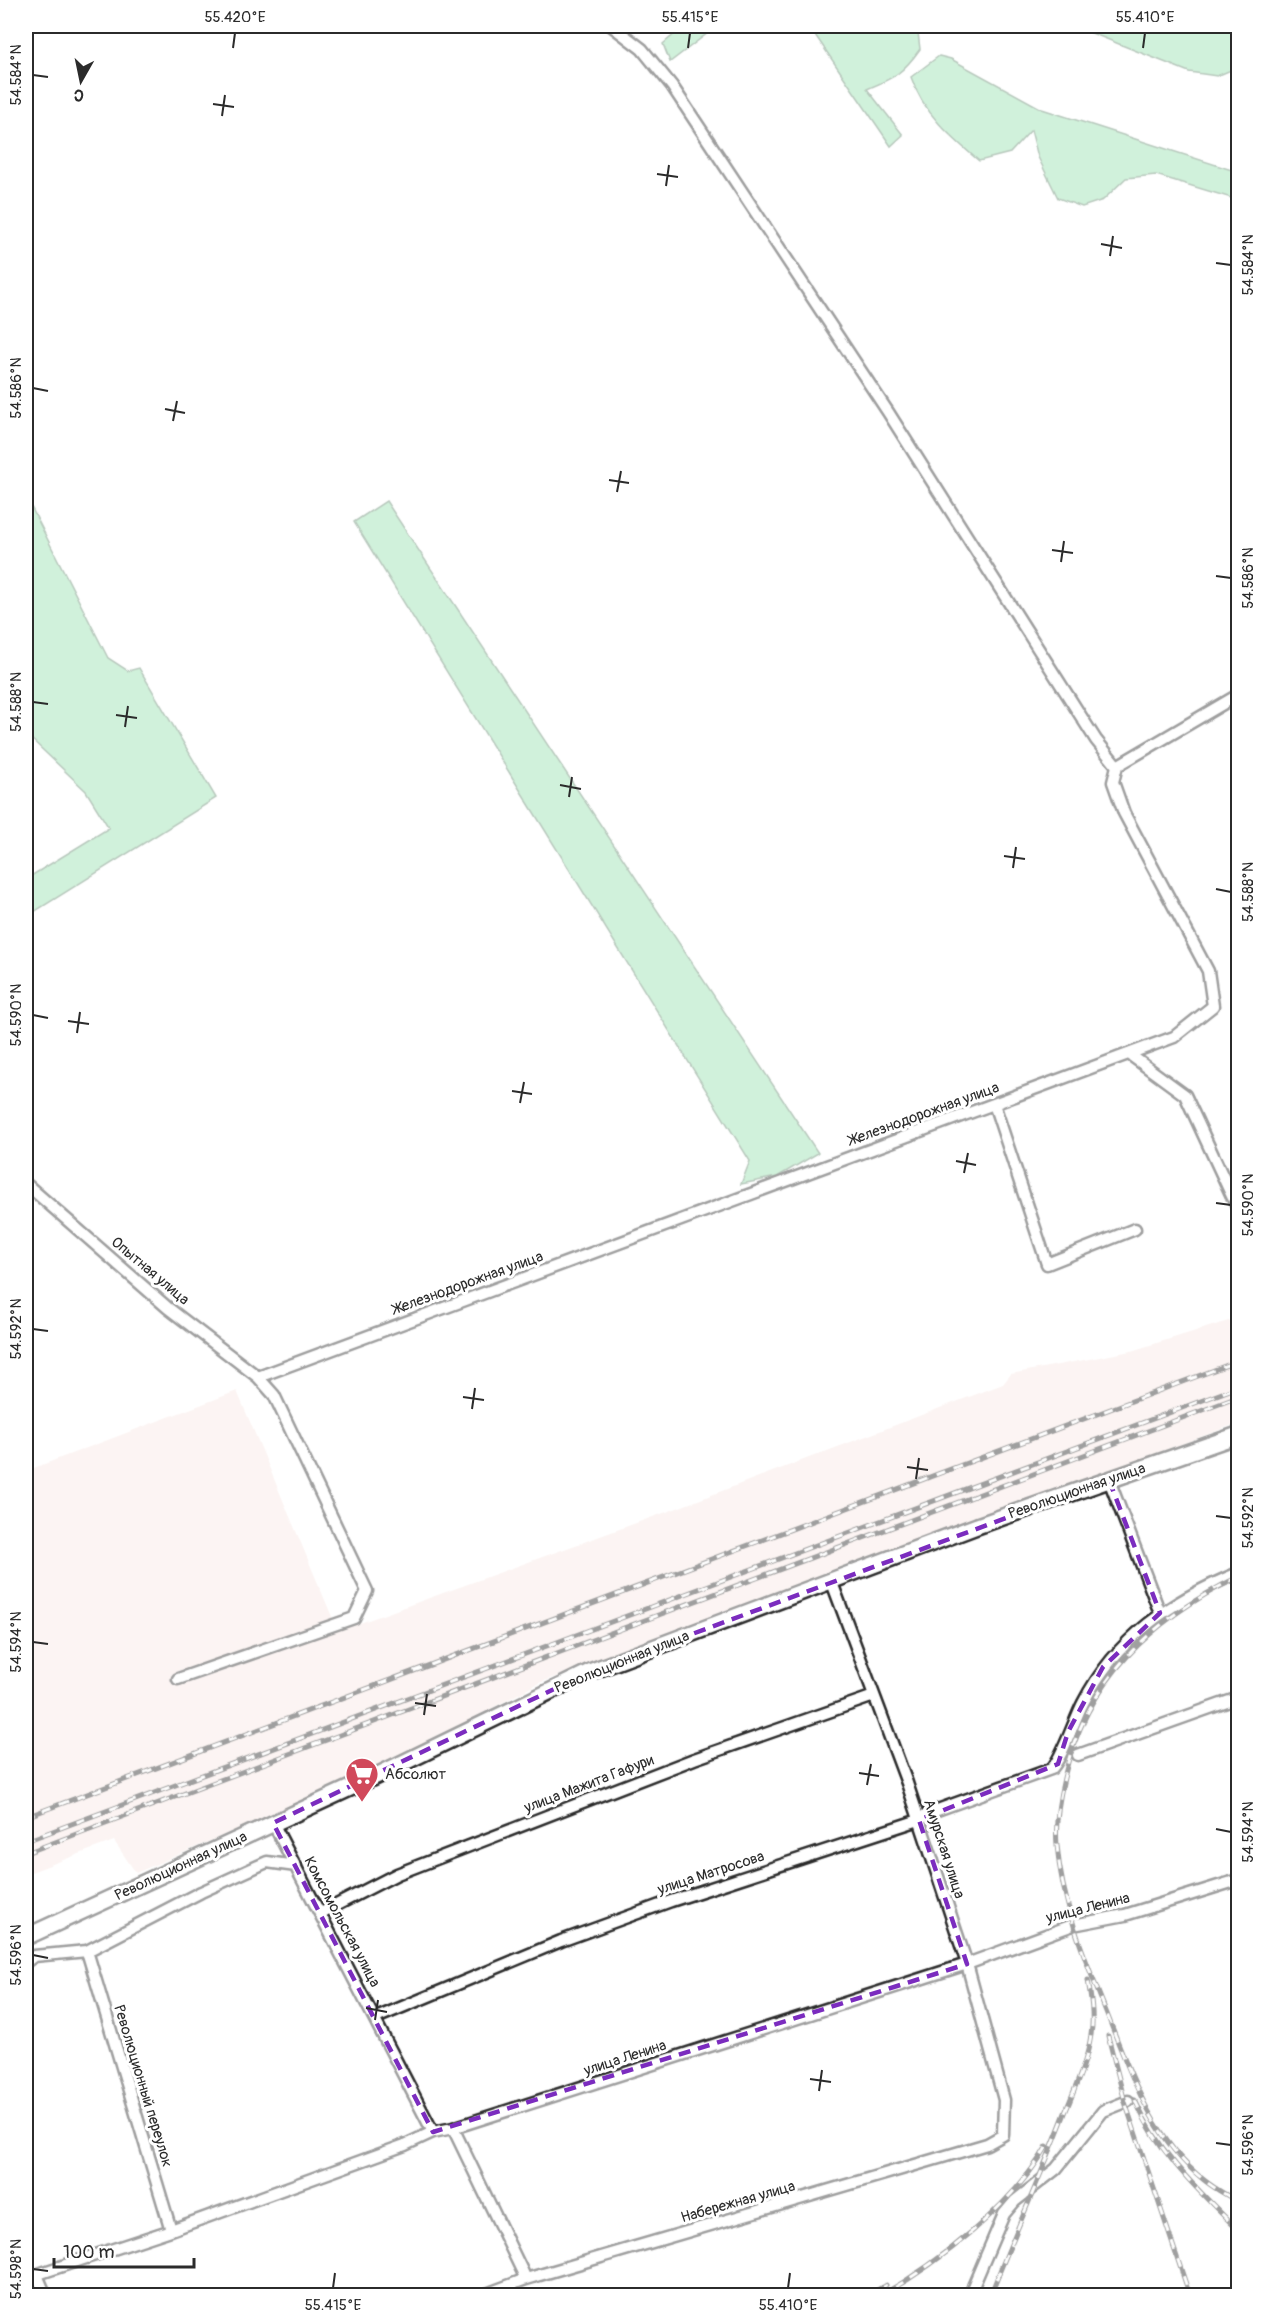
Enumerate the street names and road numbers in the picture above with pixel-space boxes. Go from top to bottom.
street label: Железнодорожная улица [844,1078,1002,1151]
street label: Опытная улица [107,1233,193,1309]
street label: Железнодорожная улица [388,1247,546,1320]
street label: Революционная улица [1006,1459,1148,1523]
street label: Революционная улица [552,1626,692,1698]
street label: улица Мажита Гафури [521,1750,657,1818]
street label: Амурская улица [919,1797,969,1901]
street label: Революционная улица [112,1827,250,1905]
street label: улица Матросова [654,1847,767,1900]
street label: Комсомольская улица [300,1854,384,1990]
street label: улица Ленина [1043,1888,1132,1928]
street label: Революционный переулок [109,2003,177,2170]
street label: улица Ленина [580,2036,669,2081]
street label: Набережная улица [679,2177,797,2227]

